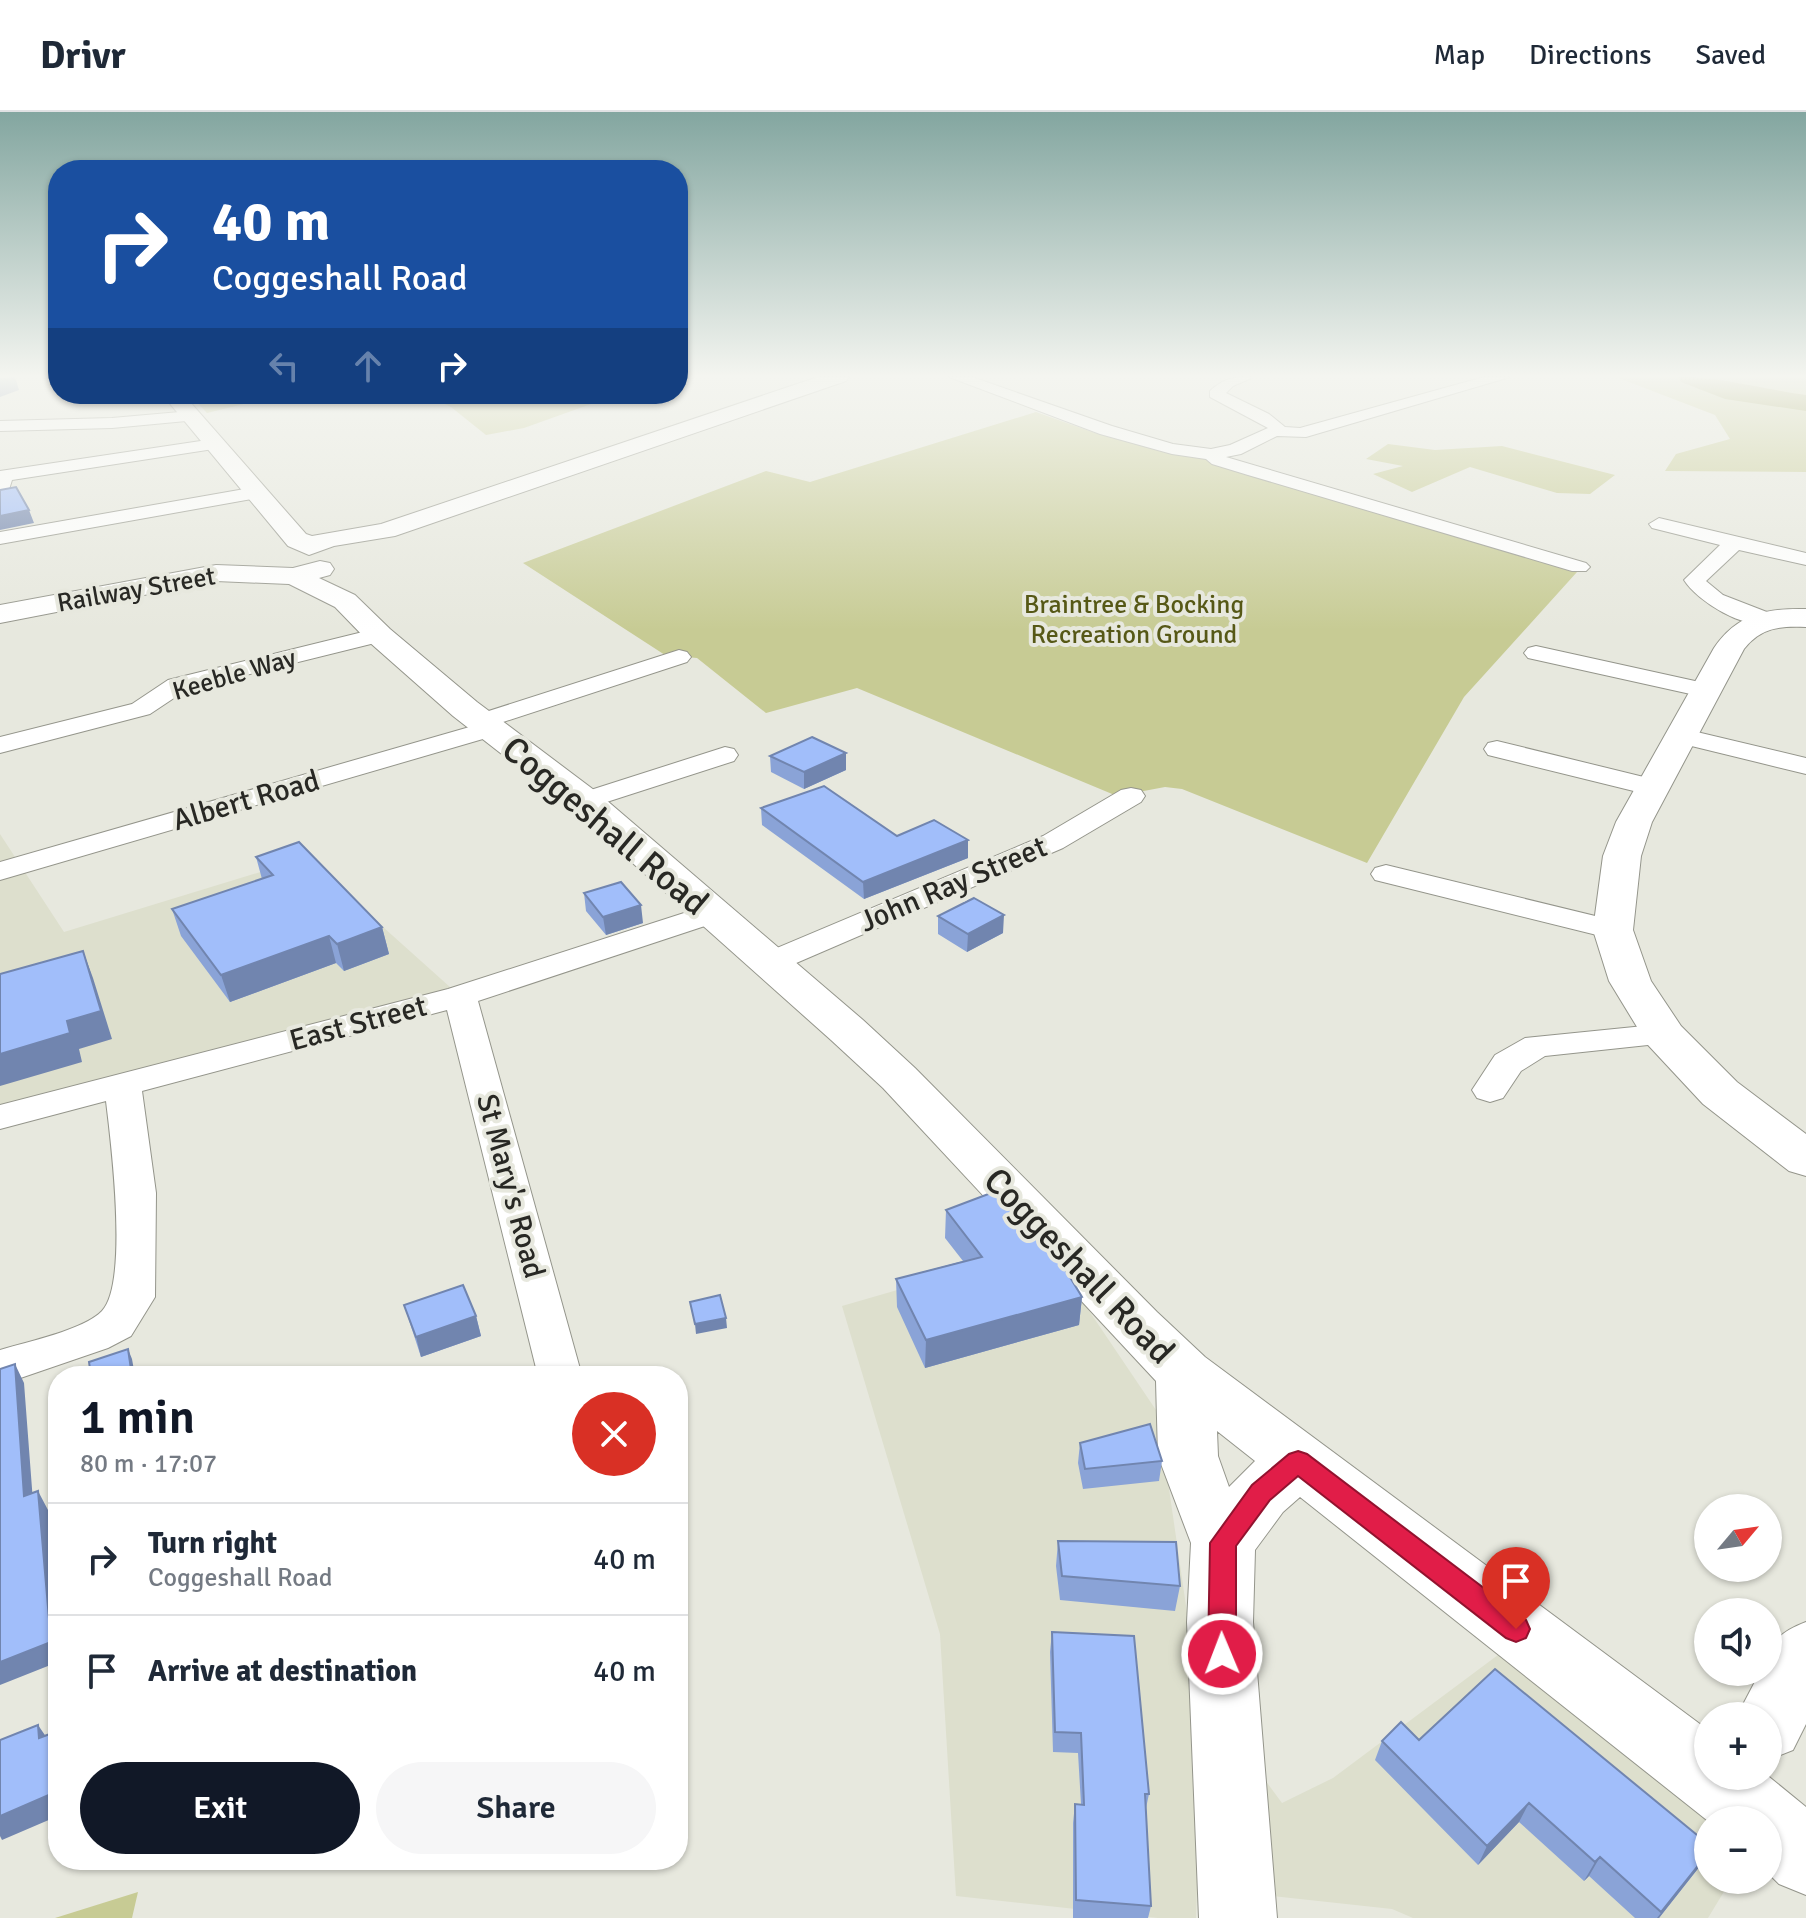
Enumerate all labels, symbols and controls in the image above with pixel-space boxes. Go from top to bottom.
text: Drivr [40,32,126,79]
text: Map [1433,38,1485,72]
text: Directions [1529,38,1651,72]
text: Saved [1695,38,1766,72]
text: 40 m [212,187,330,256]
icon: right [80,192,184,296]
text: Coggeshall Road [212,256,468,301]
icon: left [262,344,306,388]
icon: ahead [346,344,390,388]
icon: right [430,344,474,388]
street label: Railway Street [55,560,218,620]
park label: Braintree & Bocking Recreation Ground [1024,589,1244,651]
street label: Keeble Way [169,642,300,708]
street label: Coggeshall Road [493,727,717,926]
street label: Albert Road [169,762,324,839]
street label: John Ray Street [854,828,1052,941]
street label: East Street [286,987,431,1060]
street label: St Mary's Road [468,1090,553,1282]
street label: Coggeshall Road [974,1158,1184,1374]
text: 1 min [80,1388,195,1447]
button: close [572,1392,656,1476]
text: 80 m · 17:07 [80,1448,217,1480]
north arrow [1694,1494,1782,1582]
map controls [1694,1494,1782,1894]
text: Turn right [148,1525,277,1562]
icon: right [80,1537,124,1581]
text: 40 m [593,1541,656,1578]
pin [1482,1547,1550,1629]
icon: arrive [1494,1559,1538,1603]
text: Coggeshall Road [148,1562,333,1594]
button: sound [1694,1598,1782,1686]
position arrow [1180,1612,1264,1696]
icon: arrive [80,1649,124,1693]
text: Arrive at destination [148,1653,417,1690]
text: 40 m [593,1653,656,1690]
button: + [1694,1702,1782,1790]
button: Exit [80,1762,360,1854]
button: Share [376,1762,656,1854]
button: − [1694,1806,1782,1894]

